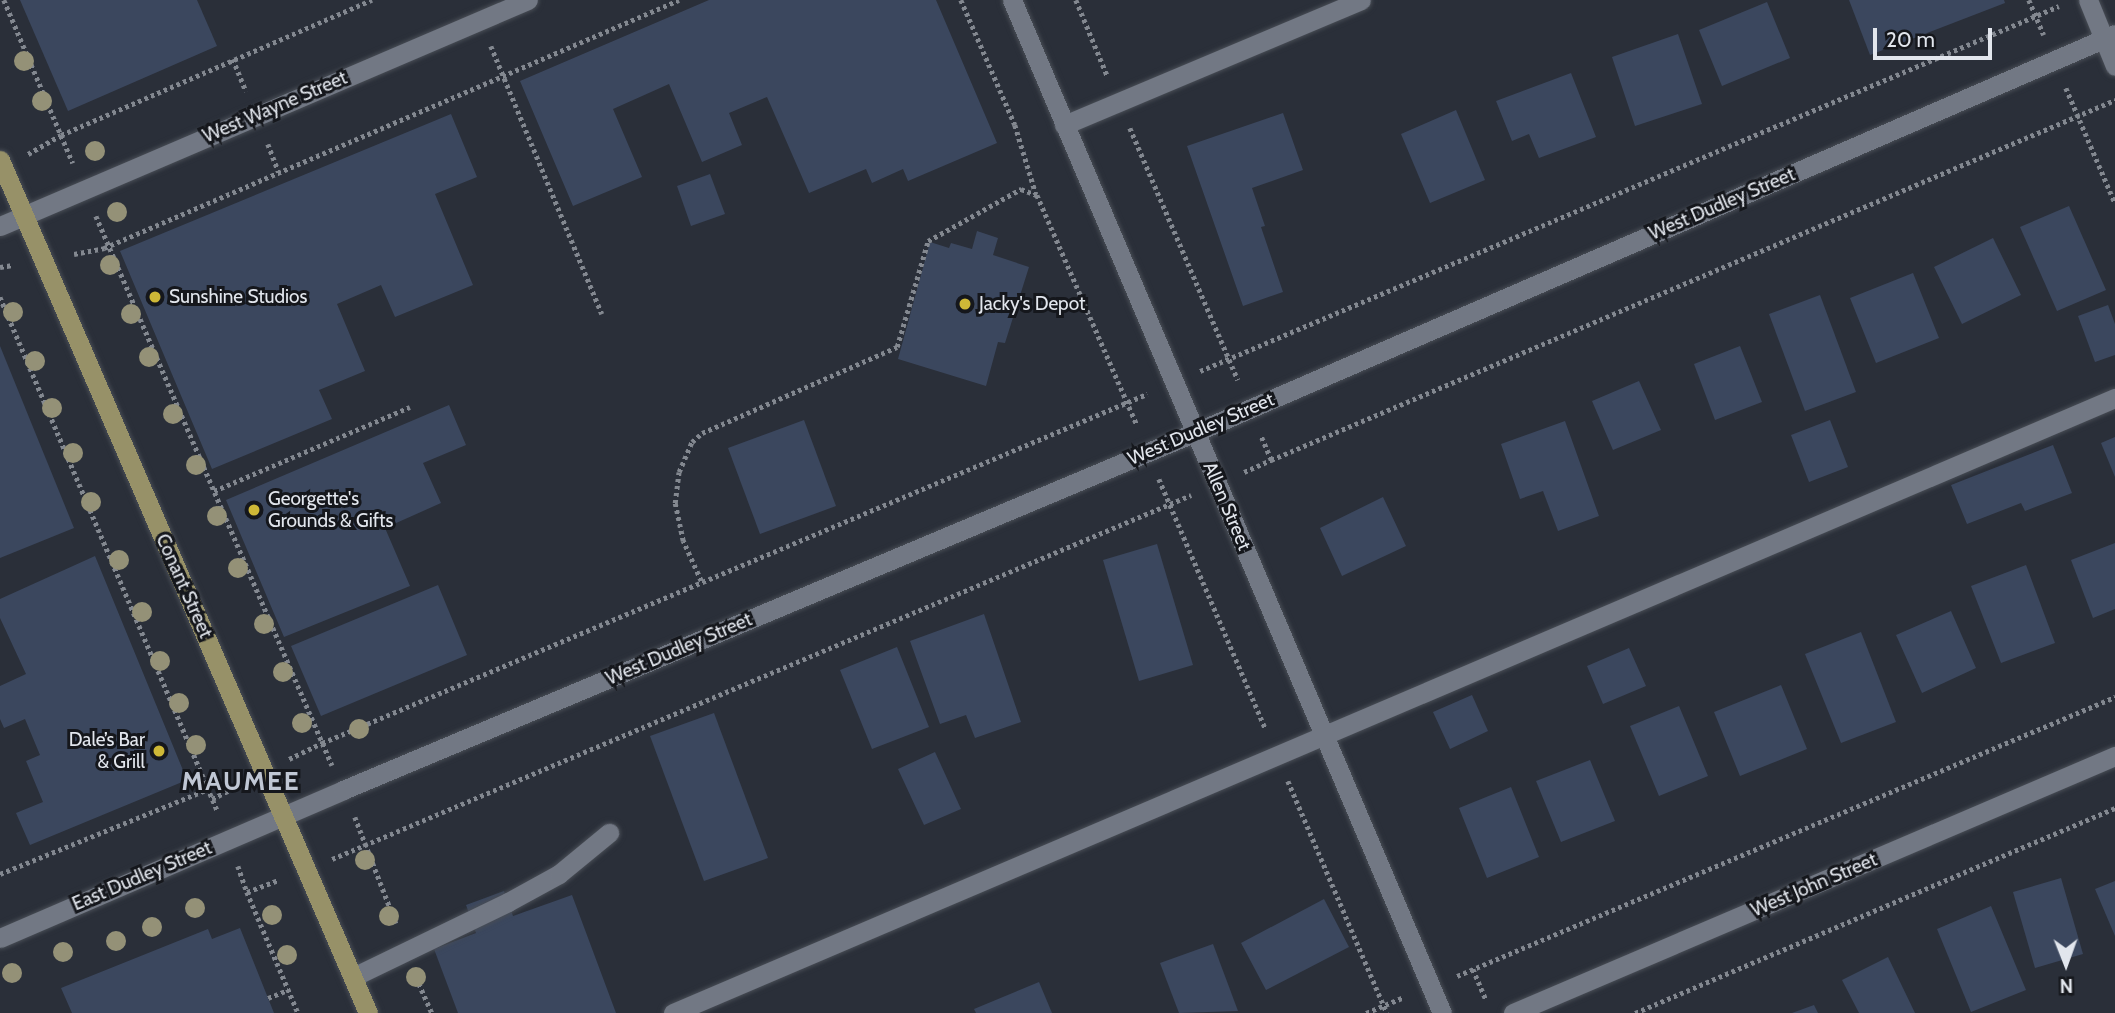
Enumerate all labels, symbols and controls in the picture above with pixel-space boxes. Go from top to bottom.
scale bar [1877,14,1996,58]
text: 20 m [1886,27,1935,52]
street label: West Wayne Street [199,66,351,148]
street label: West Dudley Street [1646,163,1798,245]
place label: Sunshine Studios [169,286,307,308]
marker: Sunshine Studios [147,289,163,305]
place label: Jacky's Depot [979,293,1085,315]
marker: Jacky's Depot [957,296,973,312]
street label: West Dudley Street [1125,388,1277,470]
street label: Allen Street [1198,458,1256,554]
place label: Georgette's Grounds & Gifts [268,488,393,532]
marker: Georgette's Grounds & Gifts [246,502,262,518]
street label: Conant Street [151,530,217,642]
street label: West Dudley Street [603,608,755,690]
place label: Dale’s Bar & Grill [69,729,145,773]
marker: Dale’s Bar & Grill [151,743,167,759]
district label: MAUMEE [182,766,300,798]
street label: East Dudley Street [69,836,215,916]
street label: West John Street [1748,848,1880,922]
north arrow [2031,929,2101,999]
text: N [2059,974,2073,997]

